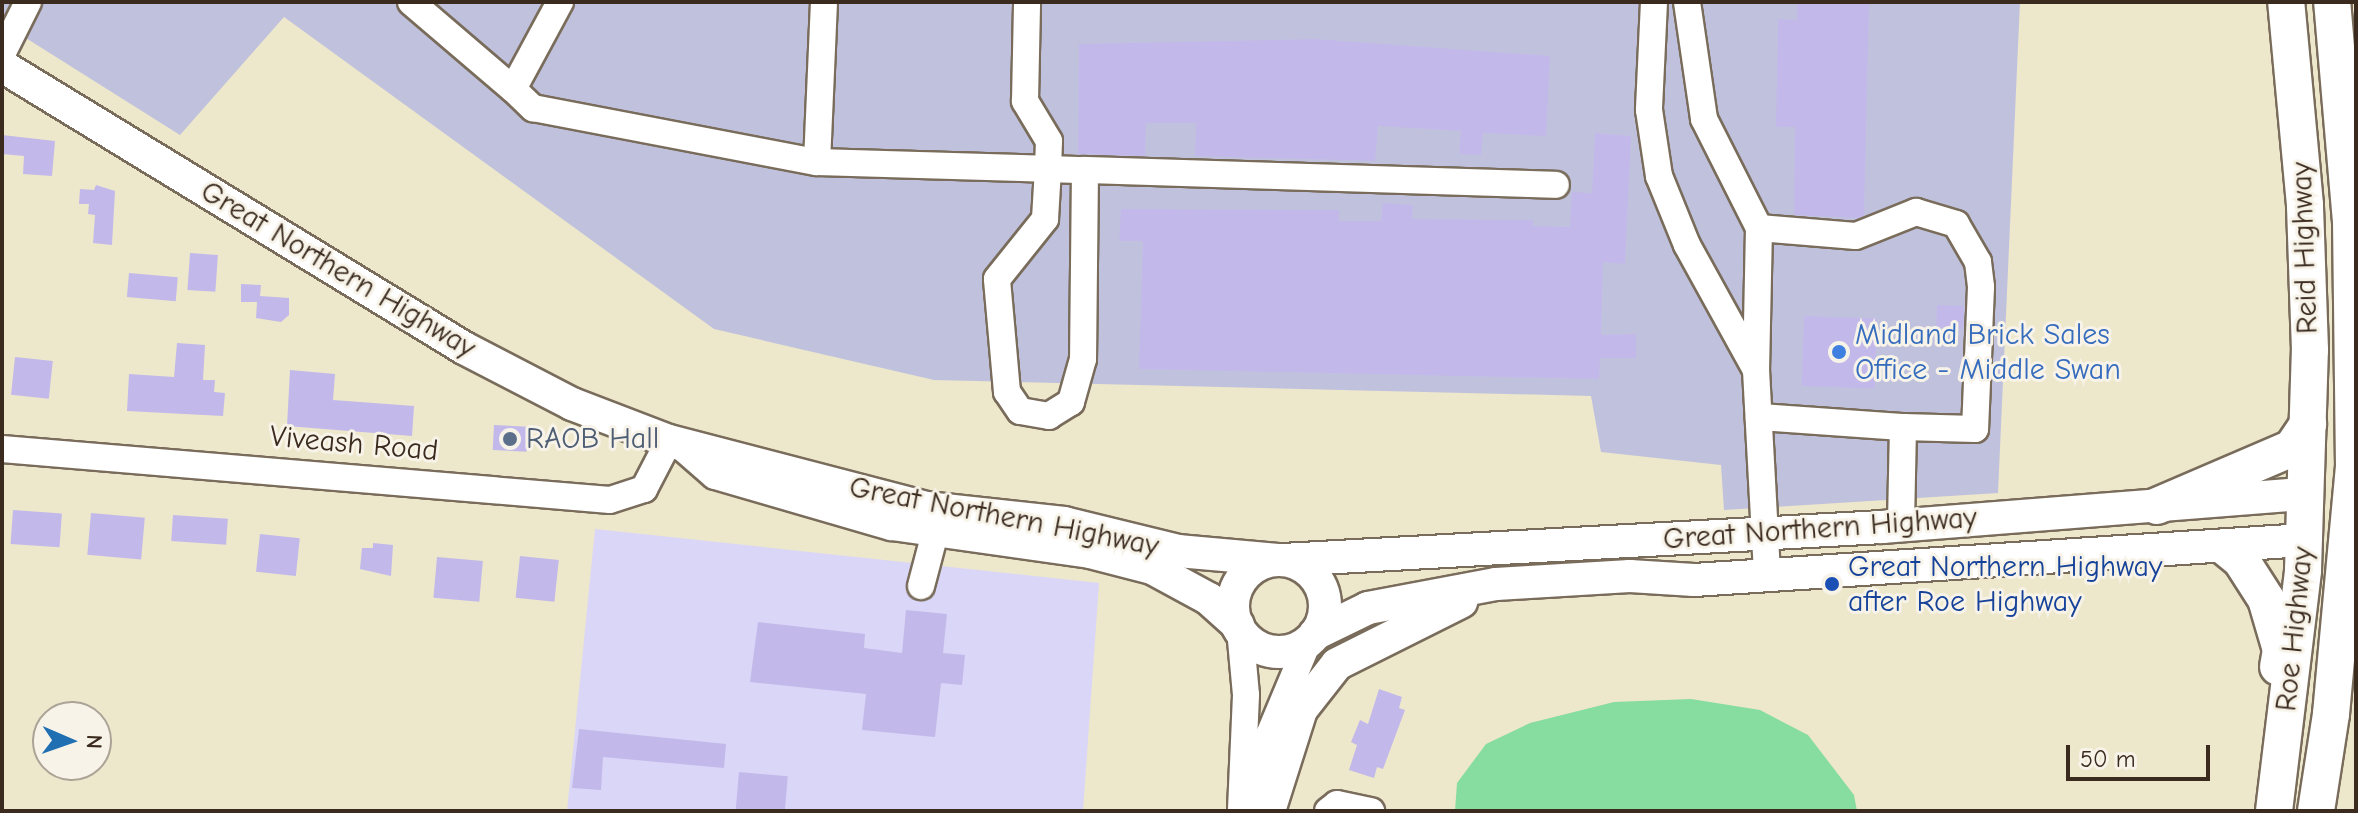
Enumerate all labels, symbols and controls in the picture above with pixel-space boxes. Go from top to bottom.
street label: Reid Highway [2284,161,2326,335]
street label: Great Northern Highway [194,174,482,366]
place label: Midland Brick Sales Office - Middle Swan [1855,317,2121,388]
marker: Midland Brick Sales Office - Middle Swan [1830,343,1848,361]
street label: Viveash Road [268,419,440,469]
place label: RAOB Hall [526,421,659,457]
marker: RAOB Hall [501,430,519,448]
street label: Great Northern Highway [846,469,1162,565]
street label: Great Northern Highway [1662,500,1978,558]
street label: Roe Highway [2268,545,2322,713]
place label: Great Northern Highway after Roe Highway [1848,549,2162,620]
marker: Great Northern Highway after Roe Highway [1823,575,1841,593]
north arrow [32,701,112,781]
scale bar [2070,729,2214,779]
text: N [81,734,107,749]
text: 50 m [2080,745,2136,773]

